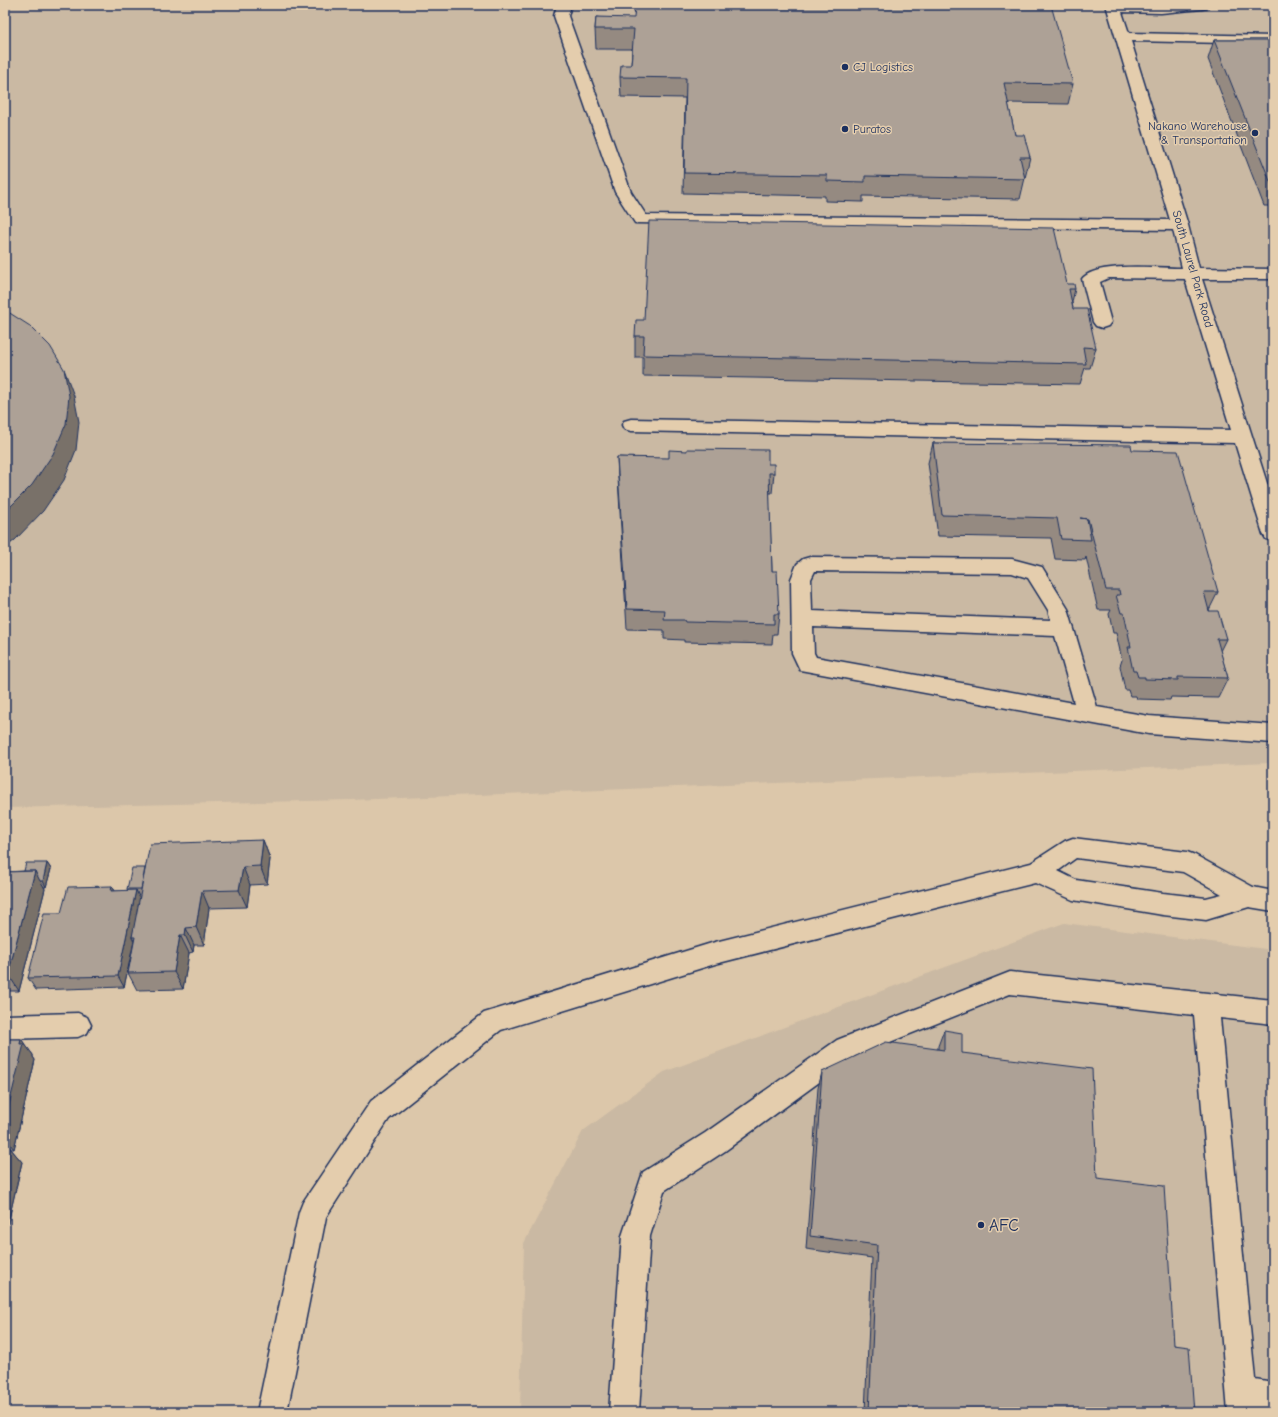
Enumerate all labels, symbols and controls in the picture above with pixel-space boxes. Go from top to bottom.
place label: CJ Logistics [853,60,913,74]
marker: CJ Logistics [840,62,850,72]
place label: Nakano Warehouse & Transportation [1148,119,1247,147]
place label: Puratos [853,122,891,136]
marker: Puratos [840,124,850,134]
marker: Nakano Warehouse & Transportation [1250,128,1260,138]
street label: South Laurel Park Road [1170,209,1216,329]
place label: AFC [989,1216,1019,1235]
marker: AFC [976,1220,986,1230]

